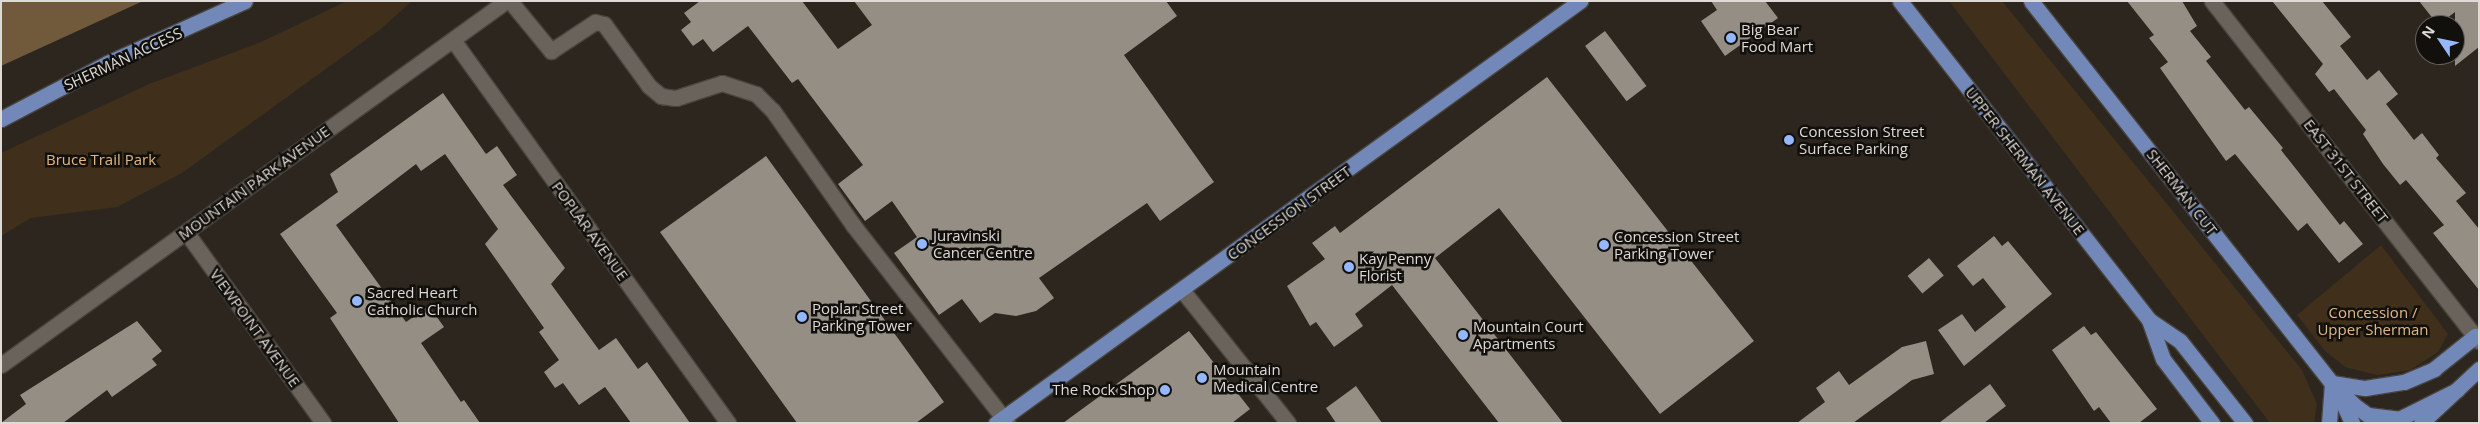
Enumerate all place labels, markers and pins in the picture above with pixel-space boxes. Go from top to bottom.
place label: Big Bear Food Mart [1741,20,1813,55]
marker: Big Bear Food Mart [1725,32,1737,44]
place label: Concession Street Surface Parking [1799,122,1924,157]
marker: Concession Street Surface Parking [1783,134,1795,146]
place label: Juravinski Cancer Centre [933,226,1033,261]
place label: Concession Street Parking Tower [1614,227,1739,262]
marker: Juravinski Cancer Centre [915,237,929,251]
marker: Concession Street Parking Tower [1598,239,1610,251]
place label: Kay Penny Florist [1359,249,1431,284]
marker: Kay Penny Florist [1343,261,1355,273]
place label: Sacred Heart Catholic Church [367,283,477,318]
marker: Sacred Heart Catholic Church [351,295,363,307]
place label: Poplar Street Parking Tower [812,299,912,334]
marker: Poplar Street Parking Tower [796,311,808,323]
place label: Mountain Court Apartments [1473,317,1584,352]
marker: Mountain Court Apartments [1457,329,1469,341]
place label: Mountain Medical Centre [1213,360,1318,395]
marker: Mountain Medical Centre [1195,371,1209,385]
place label: The Rock Shop [1052,381,1155,399]
marker: The Rock Shop [1159,384,1171,396]

